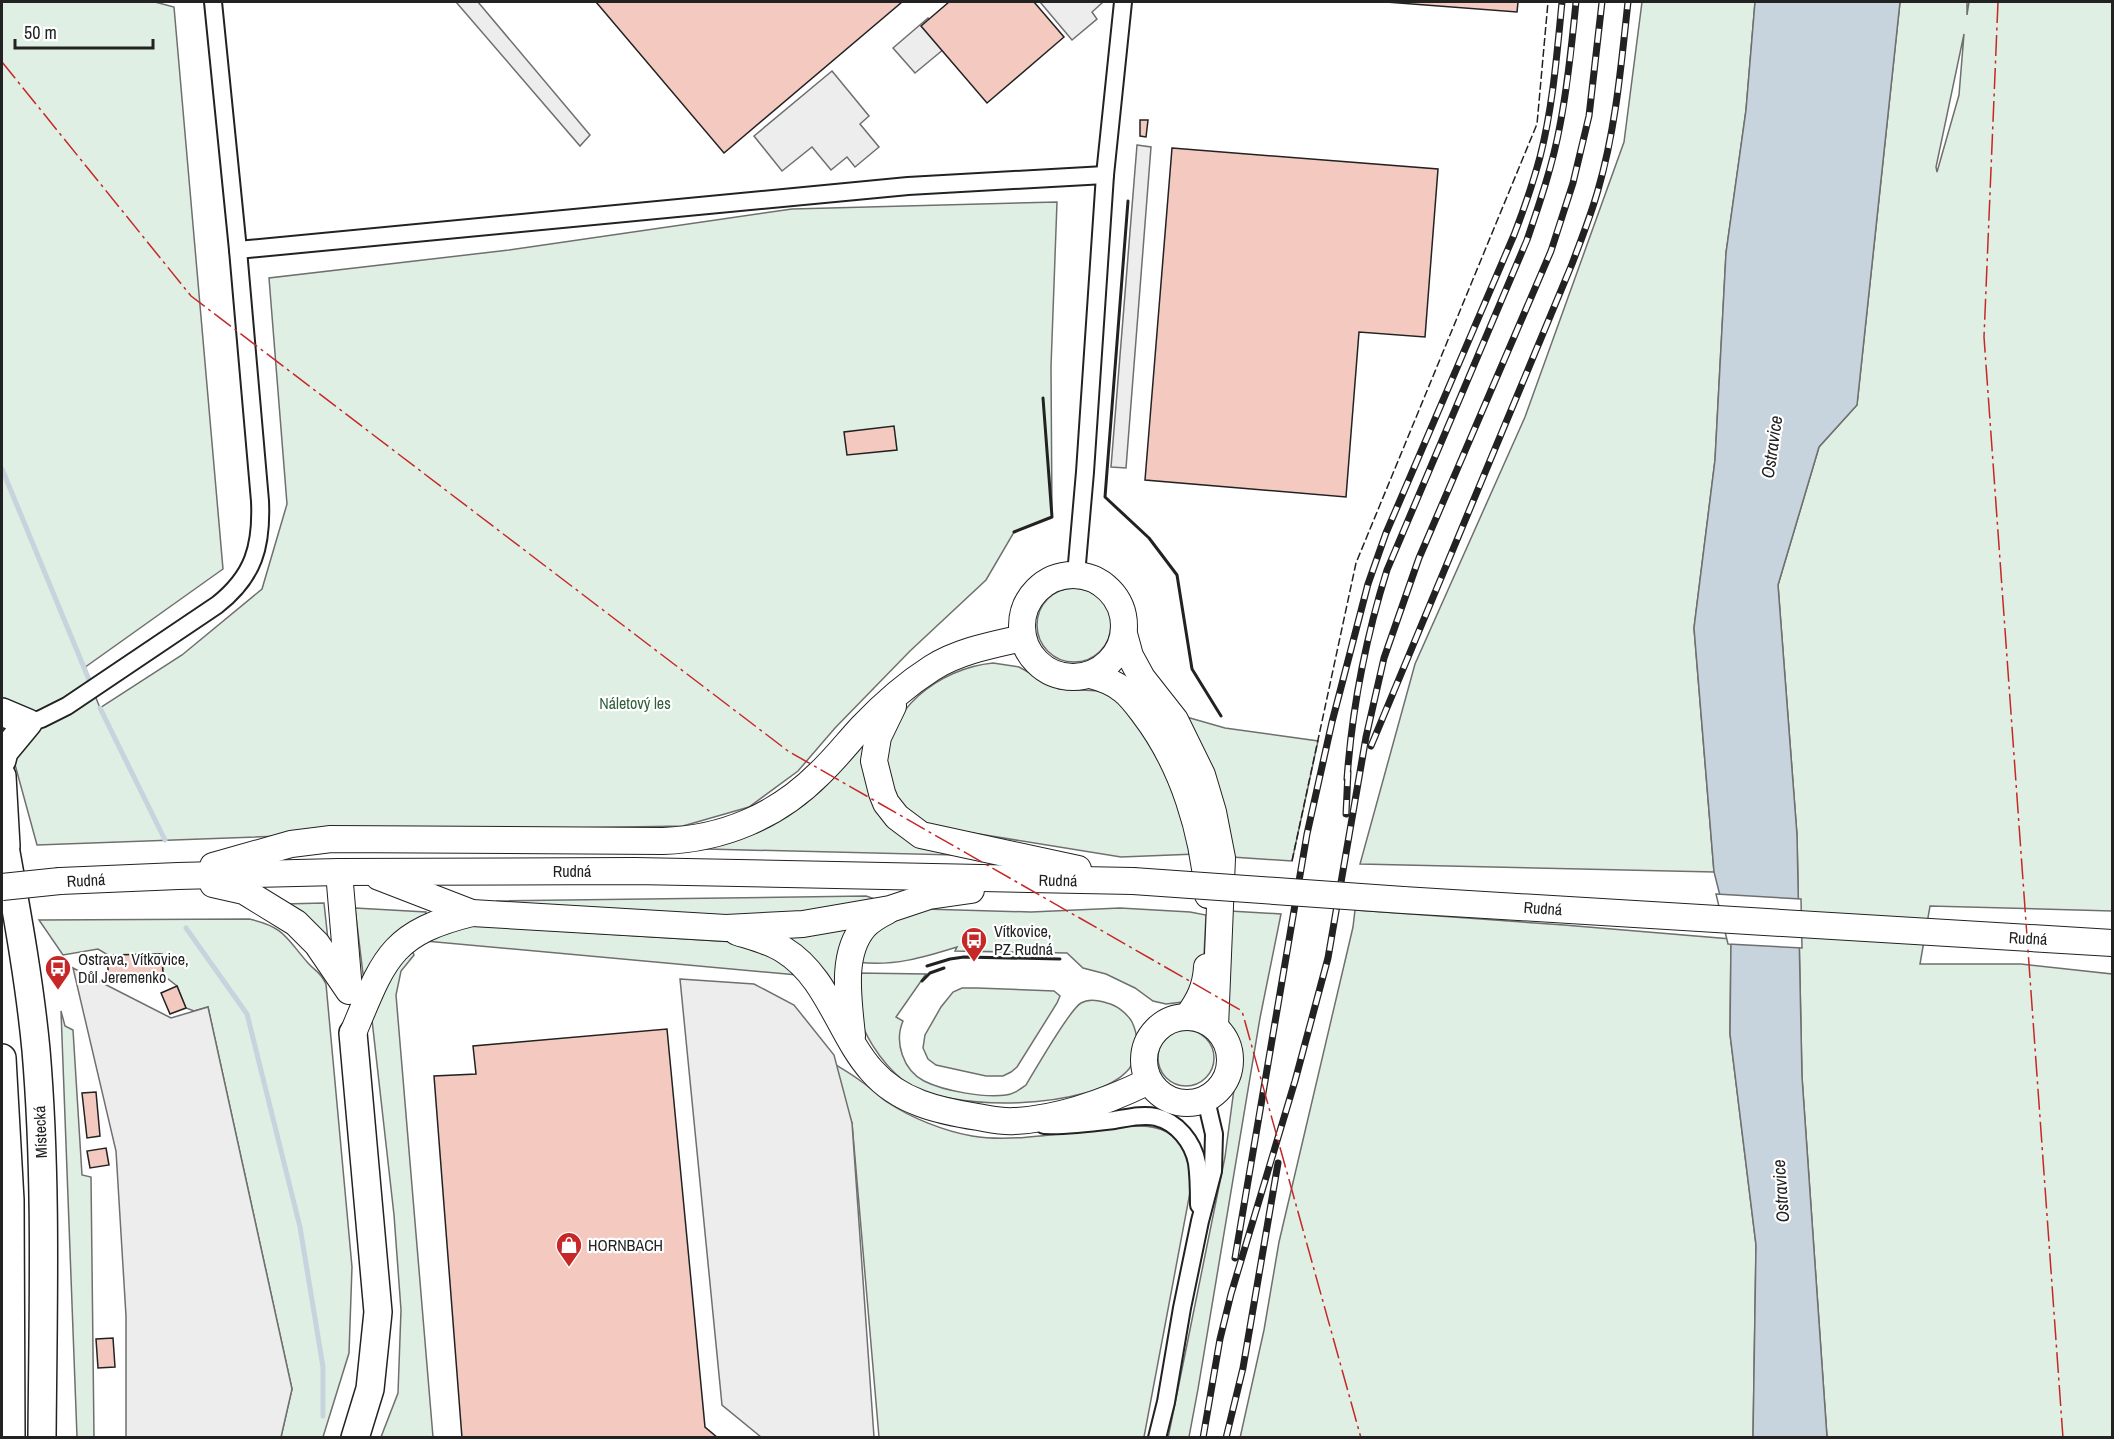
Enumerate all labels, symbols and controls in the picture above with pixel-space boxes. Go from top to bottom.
scale bar [15,12,153,50]
text: 50 m [24,20,57,45]
water label: Ostravice [1755,414,1788,480]
park label: Náletový les [599,692,671,714]
street label: Rudná [553,860,592,882]
street label: Rudná [66,868,107,892]
street label: Rudná [1038,869,1078,891]
street label: Rudná [1523,896,1564,920]
place label: Vítkovice, PZ Rudná [994,920,1054,960]
bus stop icon: Vítkovice, PZ Rudná [959,925,989,963]
street label: Rudná [2008,926,2049,950]
place label: Ostrava, Vítkovice, Důl Jeremenko [78,948,189,988]
bus stop icon: Ostrava, Vítkovice, Důl Jeremenko [43,953,73,991]
street label: Místecká [28,1105,52,1159]
water label: Ostravice [1766,1159,1795,1223]
shop icon: HORNBACH [554,1230,584,1268]
place label: HORNBACH [588,1234,663,1256]

